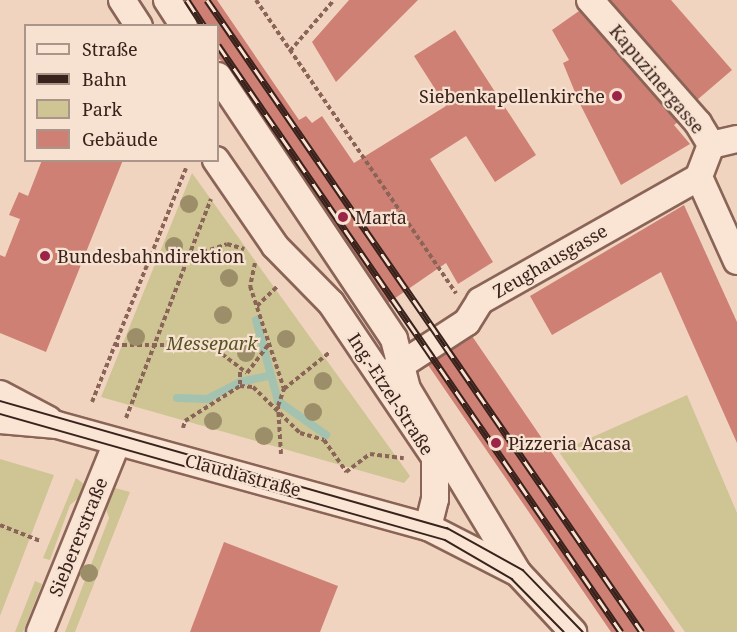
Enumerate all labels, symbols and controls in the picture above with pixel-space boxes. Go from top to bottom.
street label: Kapuzinergasse [605,20,709,138]
legend [24,24,219,162]
text: Straße [82,37,138,61]
text: Bahn [82,67,127,91]
place label: Siebenkapellenkirche [419,85,605,107]
marker: Siebenkapellenkirche [610,89,624,103]
text: Park [82,97,122,121]
text: Gebäude [82,127,158,151]
place label: Marta [355,206,407,228]
marker: Marta [336,210,350,224]
street label: Zeughausgasse [489,220,611,302]
place label: Bundesbahndirektion [57,245,244,267]
marker: Bundesbahndirektion [38,249,52,263]
street label: Ing.-Etzel-Straße [343,329,439,459]
park label: Messepark [167,332,257,354]
place label: Pizzeria Acasa [508,432,631,454]
marker: Pizzeria Acasa [489,436,503,450]
street label: Claudiastraße [183,449,303,501]
street label: Siebererstraße [44,474,112,600]

